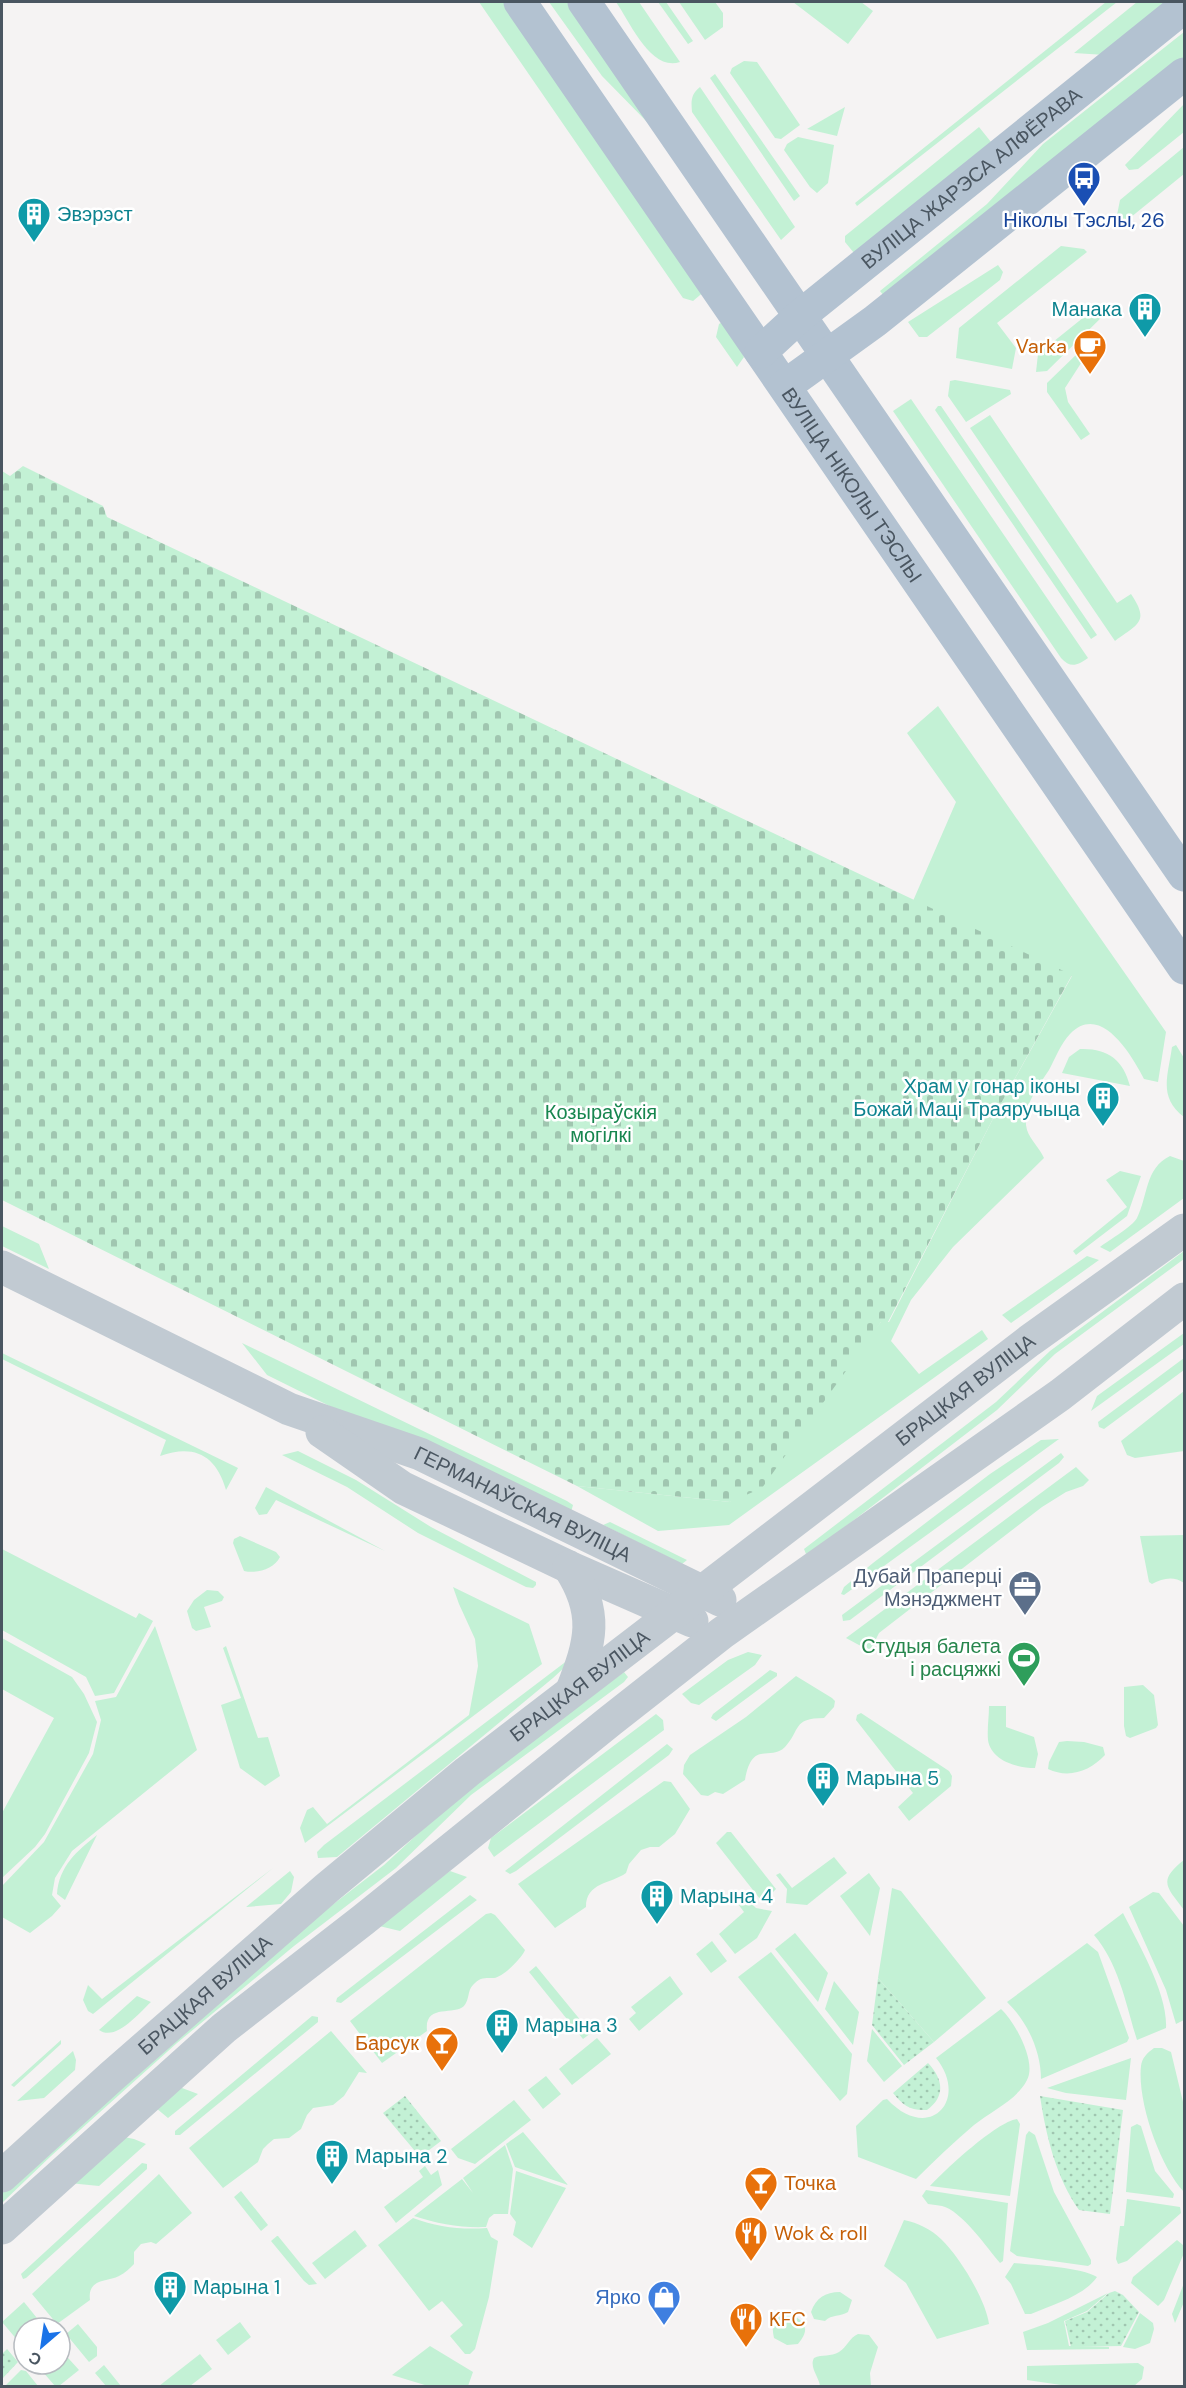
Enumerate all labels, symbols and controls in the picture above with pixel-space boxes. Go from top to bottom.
street label: ВУЛІЦА ЖАРЭСА АЛФЁРАВА [856,81,1087,275]
bus stop icon: Ніколы Тэслы, 26 [1066,160,1102,207]
building icon: Эвэрэст [16,196,52,243]
place label: Эвэрэст [57,201,133,227]
place label: Ніколы Тэслы, 26 [1003,207,1165,233]
building icon: Манака [1127,291,1163,338]
place label: Манака [1052,296,1123,322]
cafe icon: Varka [1072,328,1108,375]
place label: Varka [1016,333,1067,359]
street label: ВУЛІЦА НІКОЛЫ ТЭСЛЫ [776,382,928,587]
place label: Храм у гонар іконы Божай Маці Траяручыца [853,1073,1081,1122]
building icon: Храм у гонар іконы Божай Маці Траяручыца [1085,1080,1121,1127]
park label: Козыраўскія могілкі [545,1099,657,1148]
street label: БРАЦКАЯ ВУЛІЦА [890,1328,1041,1452]
street label: ГЕРМАНАЎСКАЯ ВУЛІЦА [410,1440,636,1568]
place label: Дубай Праперці Мэнэджмент [854,1563,1002,1612]
office icon: Дубай Праперці Мэнэджмент [1007,1569,1043,1616]
street label: БРАЦКАЯ ВУЛІЦА [504,1623,655,1748]
place label: Студыя балета і расцяжкі [861,1633,1002,1682]
sports icon: Студыя балета і расцяжкі [1006,1640,1042,1687]
building icon: Марына 5 [805,1760,841,1807]
place label: Марына 5 [846,1765,939,1791]
building icon: Марына 4 [639,1878,675,1925]
place label: Марына 4 [680,1883,773,1909]
street label: БРАЦКАЯ ВУЛІЦА [132,1929,278,2060]
building icon: Марына 3 [484,2007,520,2054]
place label: Марына 3 [525,2012,618,2038]
bar icon: Барсук [424,2025,460,2072]
place label: Барсук [355,2030,419,2056]
building icon: Марына 2 [314,2138,350,2185]
place label: Марына 2 [355,2143,448,2169]
bar icon: Точка [743,2165,779,2212]
place label: Точка [784,2170,837,2196]
restaurant icon: Wok & roll [733,2215,769,2262]
place label: Wok & roll [774,2220,867,2246]
building icon: Марына 1 [152,2269,188,2316]
place label: Марына 1 [193,2274,280,2300]
shop icon: Ярко [646,2279,682,2326]
place label: Ярко [595,2284,641,2310]
restaurant icon: KFC [728,2301,764,2348]
place label: KFC [769,2306,806,2332]
north arrow [12,2316,72,2376]
text: С [24,2346,45,2371]

